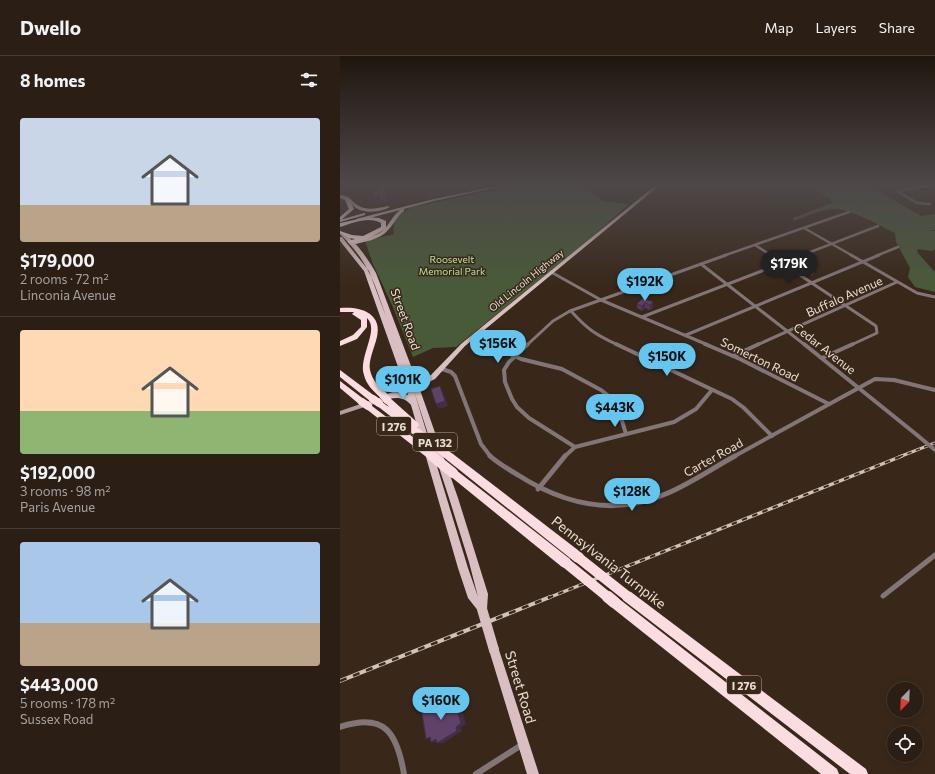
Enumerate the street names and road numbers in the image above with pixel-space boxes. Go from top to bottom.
street label: Old Lincoln Highway [486,246,566,314]
street label: Buffalo Avenue [804,273,884,319]
street label: Street Road [388,286,424,352]
street label: Cedar Avenue [791,319,859,377]
street label: Somerton Road [719,334,801,384]
road number: I 276 [377,417,411,435]
road number: PA 132 [413,433,457,451]
street label: Carter Road [681,435,745,479]
street label: Pennsylvania Turnpike [548,512,670,612]
street label: Street Road [502,649,540,725]
road number: I 276 [727,676,761,694]

